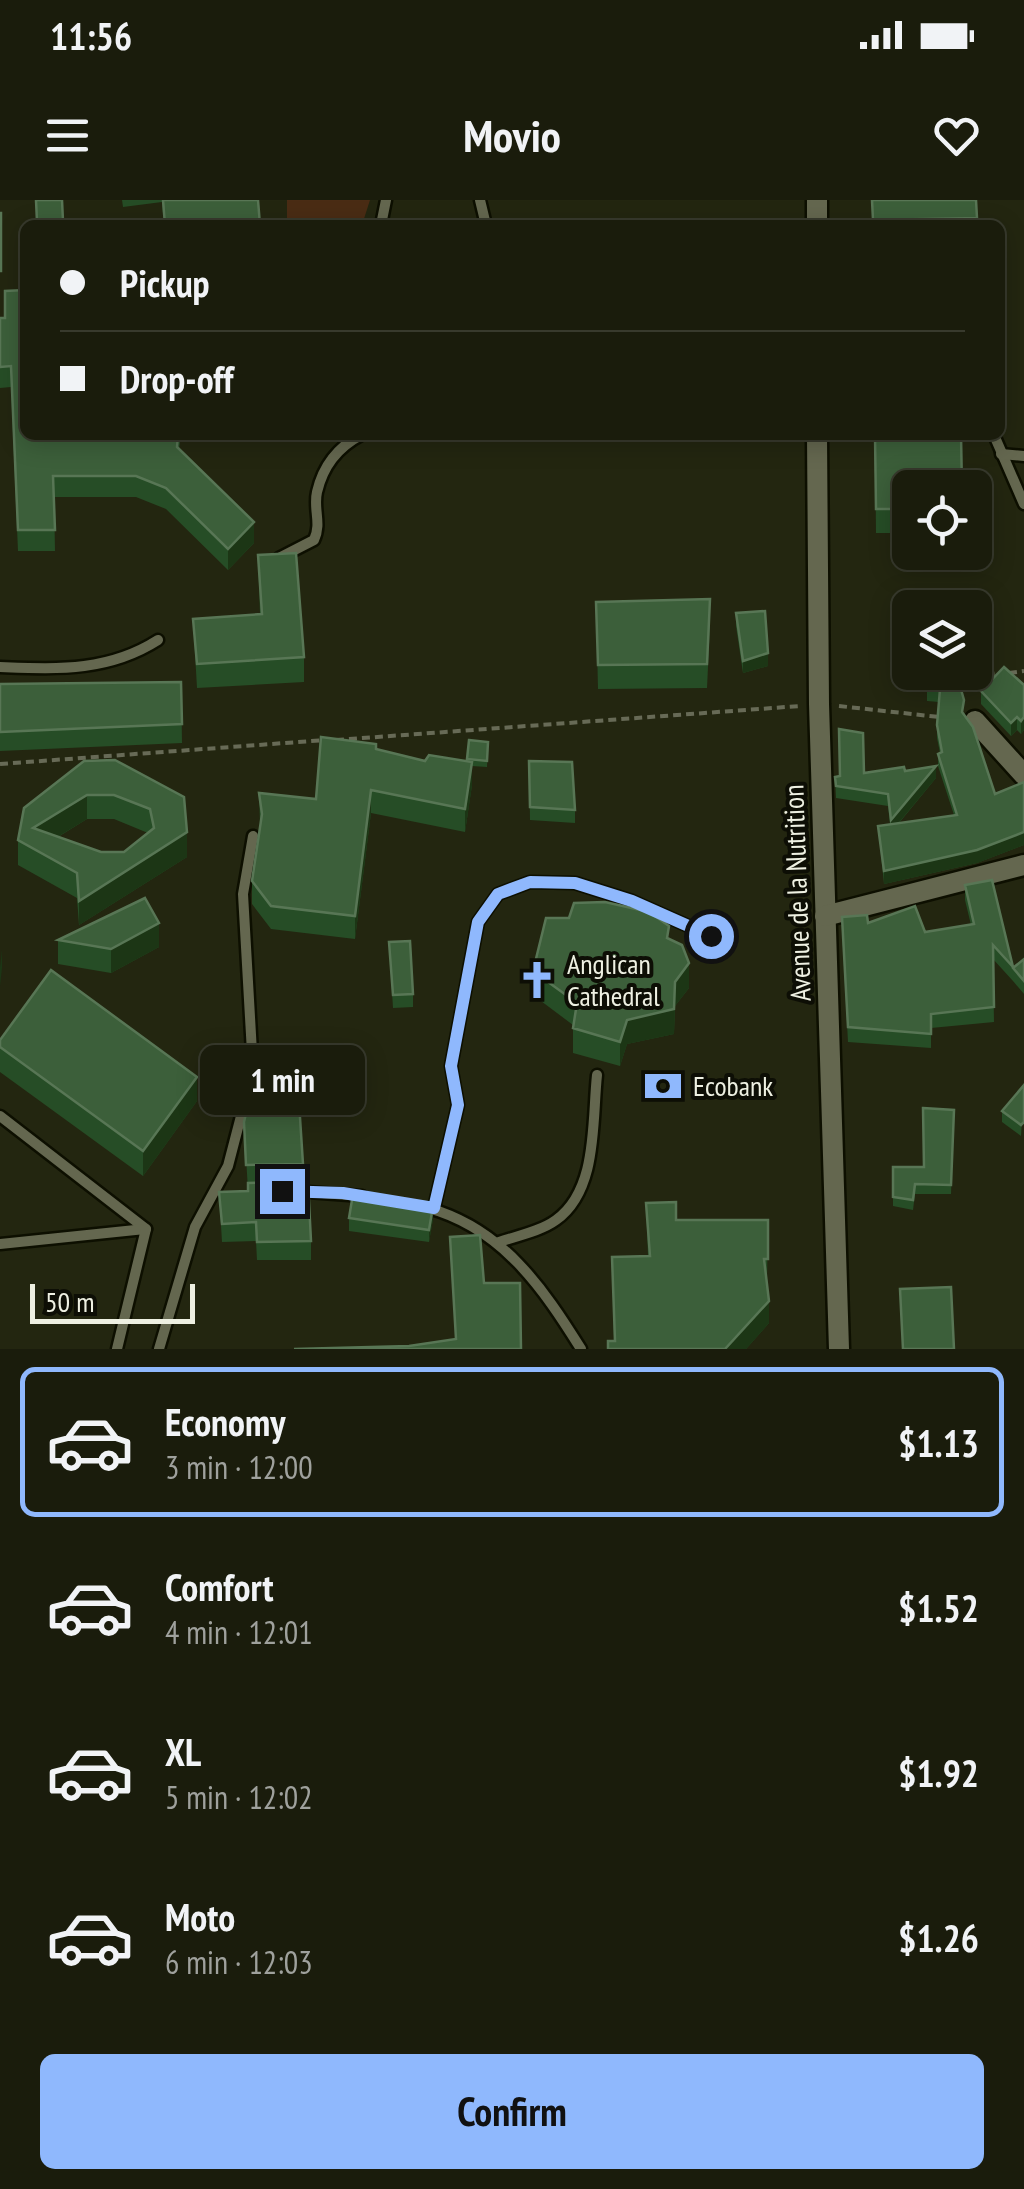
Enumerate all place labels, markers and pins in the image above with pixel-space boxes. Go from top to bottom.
place label: Anglican Cathedral [567,945,660,1014]
church icon: Anglican Cathedral [516,959,558,1001]
bank icon: Ecobank [642,1065,684,1107]
place label: Ecobank [693,1067,773,1104]

